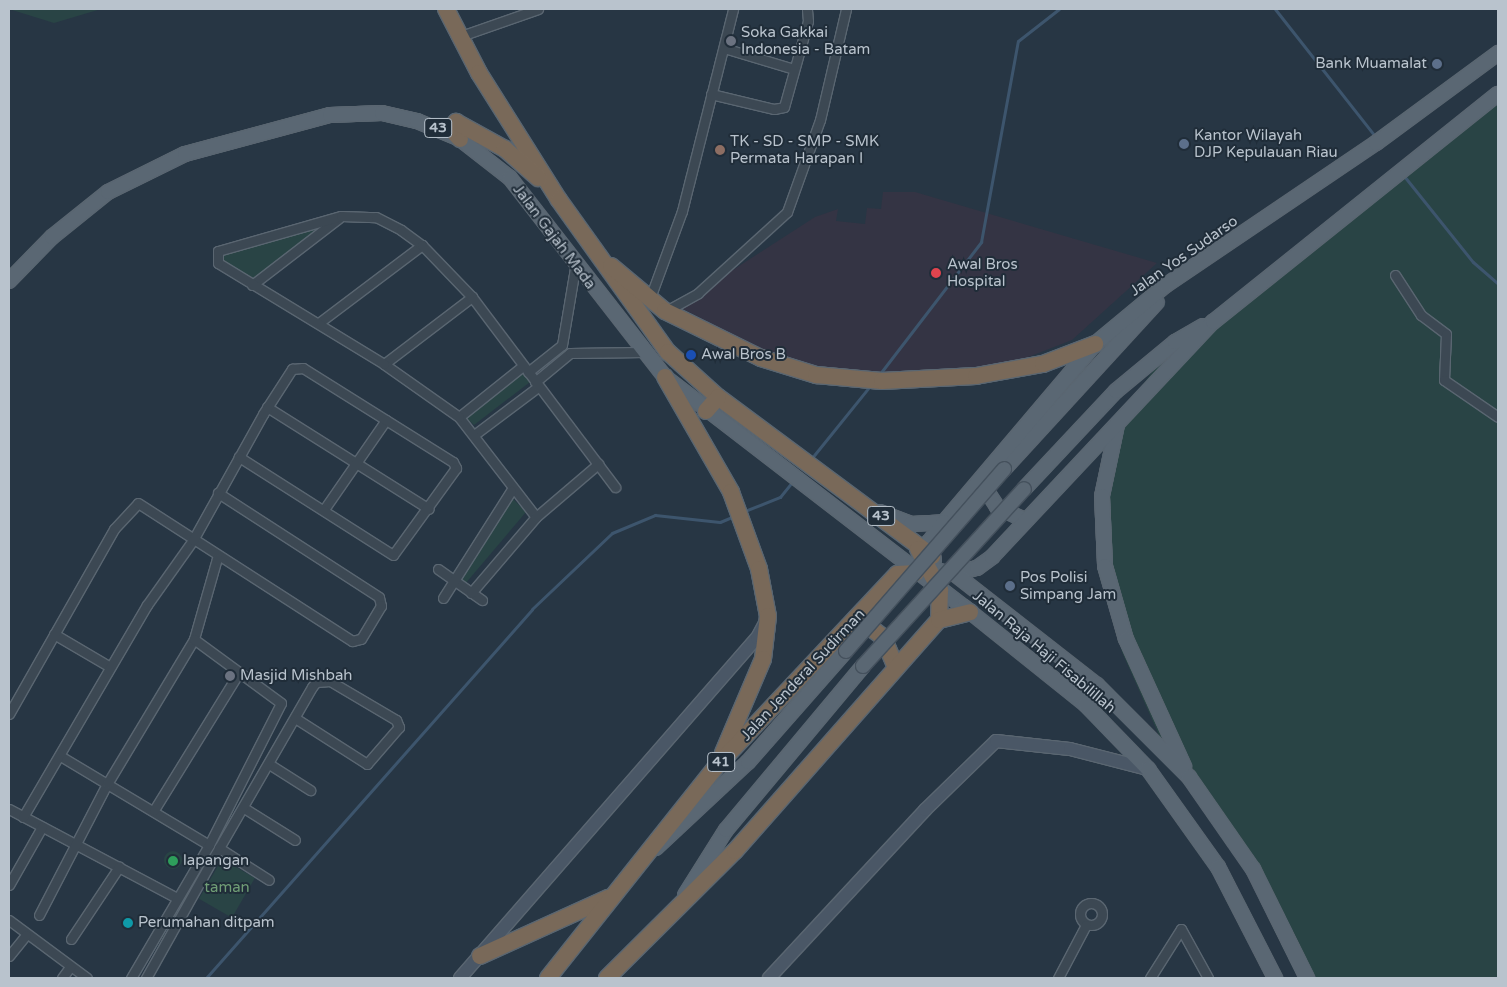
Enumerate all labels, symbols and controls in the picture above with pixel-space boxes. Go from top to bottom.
place label: Soka Gakkai Indonesia - Batam [741,23,870,58]
marker: Soka Gakkai Indonesia - Batam [725,35,737,47]
place label: Bank Muamalat [1315,55,1427,73]
marker: Bank Muamalat [1431,58,1443,70]
road number: 43 [423,116,453,140]
place label: Kantor Wilayah DJP Kepulauan Riau [1194,126,1338,161]
place label: TK - SD - SMP - SMK Permata Harapan I [730,132,879,167]
marker: Kantor Wilayah DJP Kepulauan Riau [1178,138,1190,150]
marker: TK - SD - SMP - SMK Permata Harapan I [714,144,726,156]
street label: Jalan Gajah Mada [509,181,599,293]
street label: Jalan Yos Sudarso [1127,212,1241,300]
place label: Awal Bros Hospital [947,255,1018,290]
marker: Awal Bros Hospital [929,266,943,280]
place label: Awal Bros B [701,346,786,364]
marker: Awal Bros B [685,349,697,361]
road number: 43 [866,504,896,528]
place label: Pos Polisi Simpang Jam [1020,568,1116,603]
marker: Pos Polisi Simpang Jam [1004,580,1016,592]
street label: Jalan Raja Haji Fisabilillah [969,587,1119,717]
street label: Jalan Jenderal Sudirman [737,605,869,745]
place label: Masjid Mishbah [240,667,352,685]
marker: Masjid Mishbah [224,670,236,682]
road number: 41 [706,750,736,774]
place label: lapangan [183,852,249,870]
marker: lapangan [167,855,179,867]
park label: taman [204,879,250,897]
place label: Perumahan ditpam [138,914,275,932]
marker: Perumahan ditpam [122,917,134,929]

